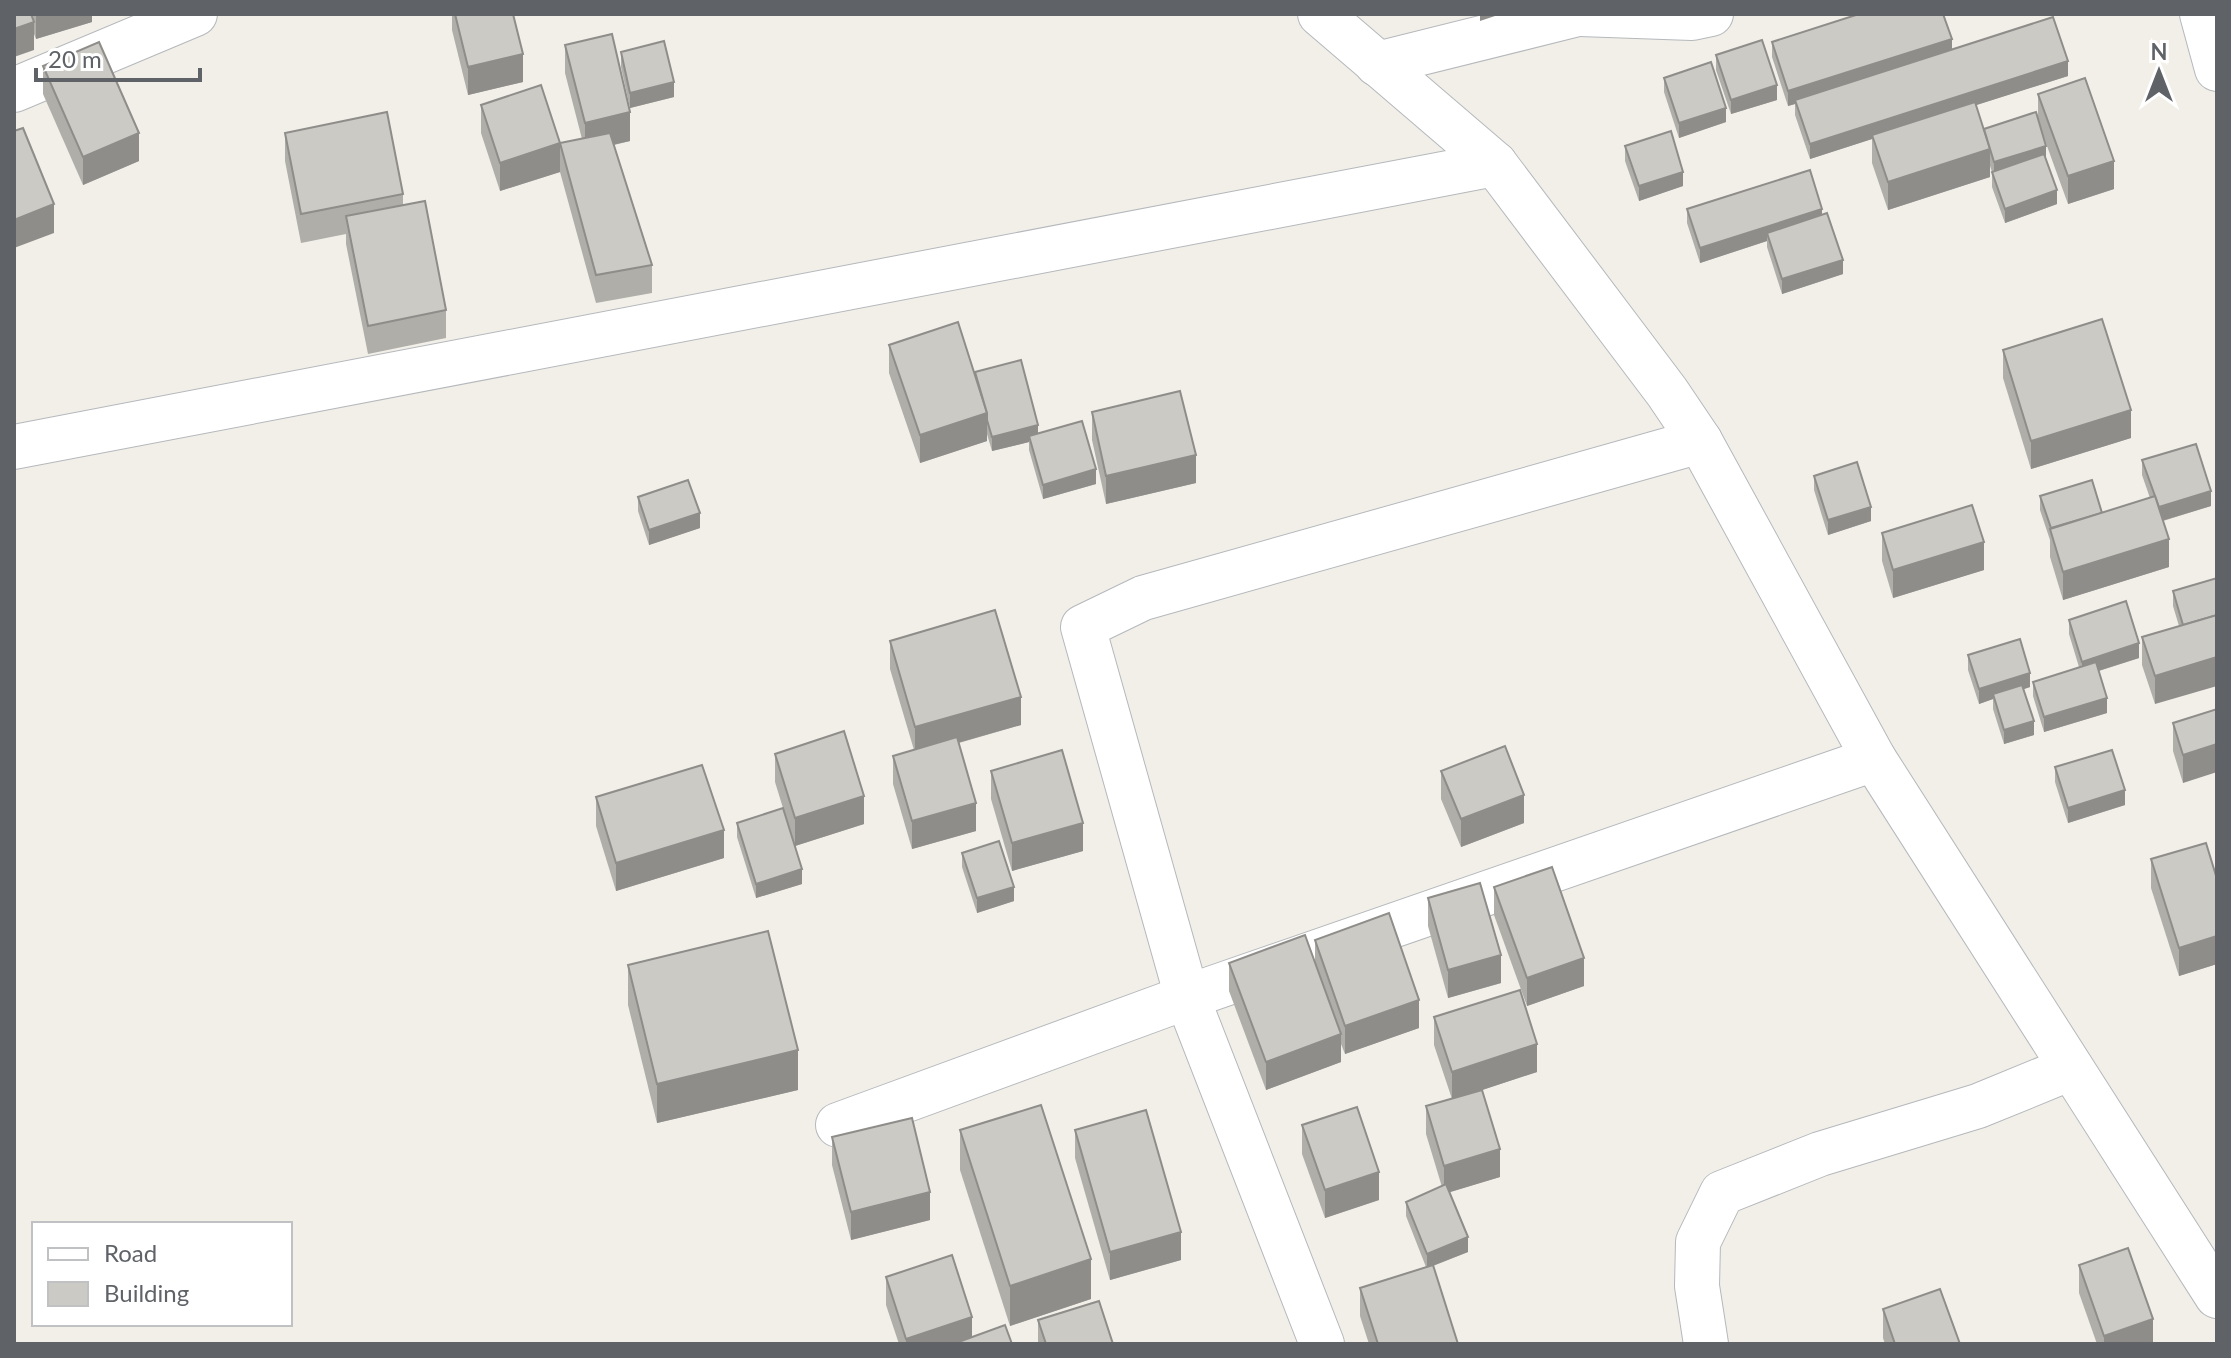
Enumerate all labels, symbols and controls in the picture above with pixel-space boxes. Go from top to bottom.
scale bar [36,32,200,82]
north arrow [2119,32,2199,112]
text: N [2151,38,2167,65]
text: 20 m [48,44,102,73]
legend [32,1222,292,1326]
text: Road [104,1238,157,1267]
text: Building [104,1278,189,1307]

